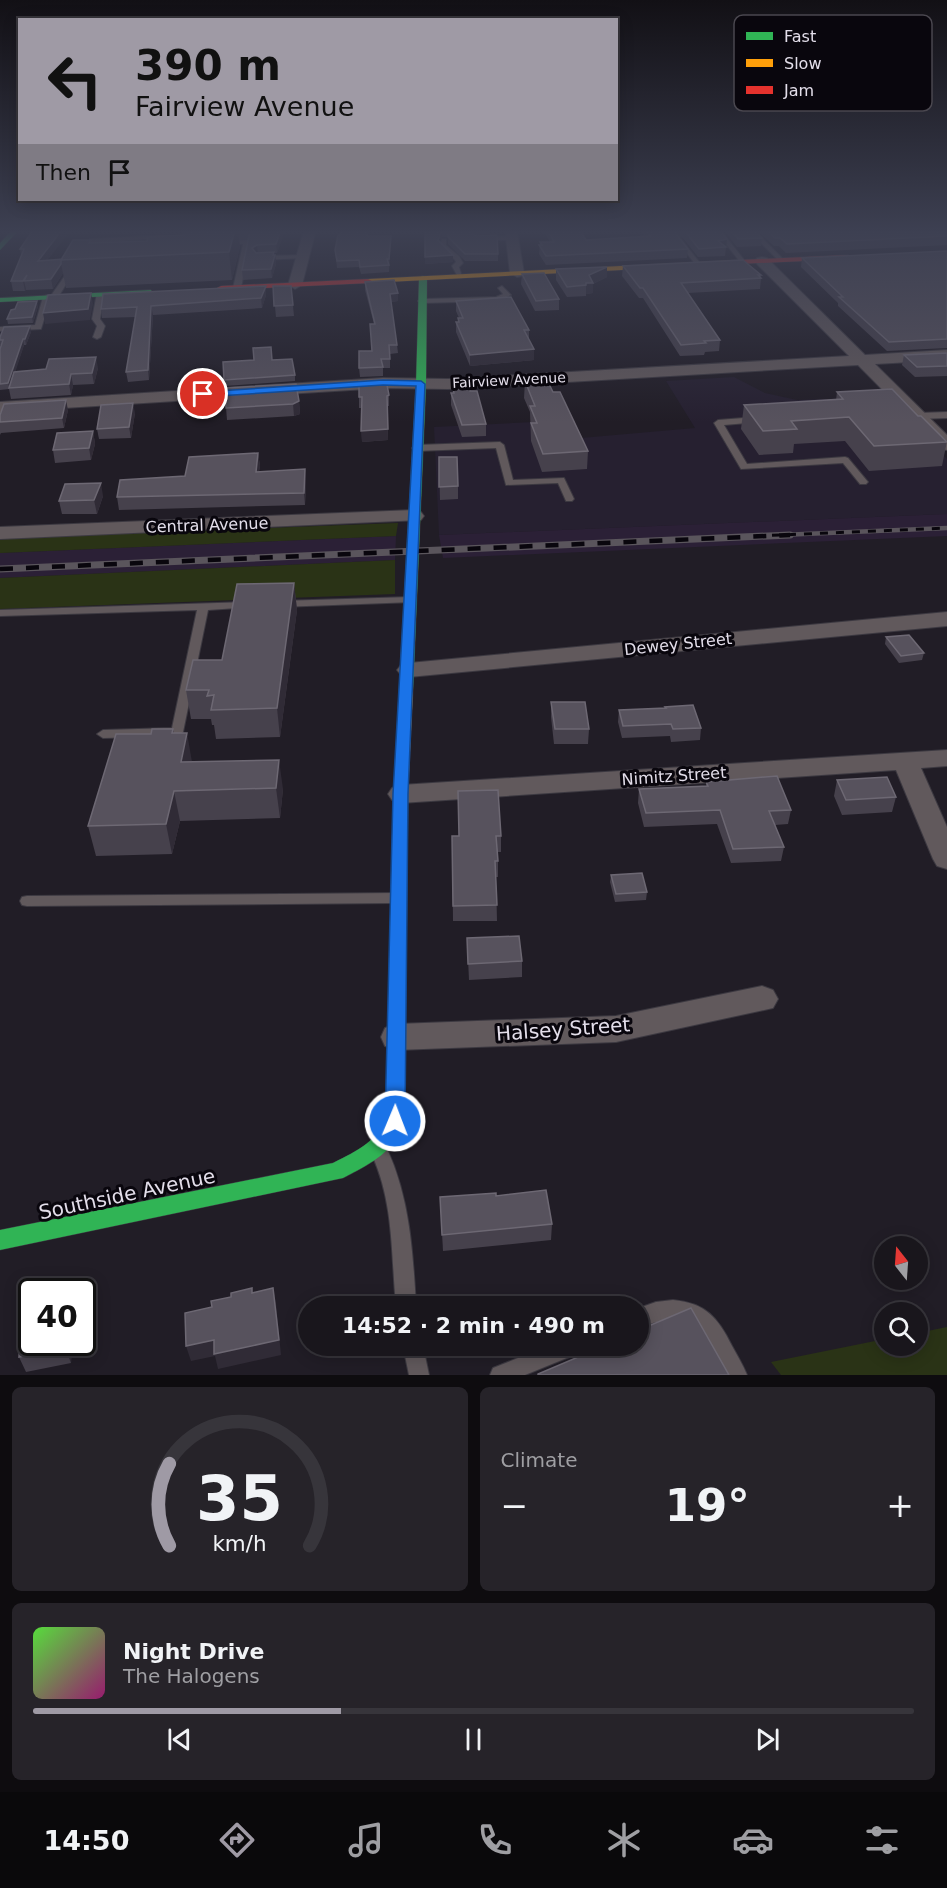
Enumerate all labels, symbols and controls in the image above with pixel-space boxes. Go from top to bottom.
legend [734,15,932,111]
text: Fast [784,27,816,46]
text: 390 m [135,41,281,90]
icon: left [36,42,114,120]
text: Slow [784,54,821,73]
text: Jam [783,81,814,100]
text: Fairview Avenue [135,91,354,122]
icon: arrive [103,156,136,189]
text: Then [36,160,91,185]
pin [177,368,228,419]
street label: Fairview Avenue [452,369,566,391]
icon: arrive [186,377,219,410]
street label: Central Avenue [145,513,269,537]
street label: Dewey Street [623,629,733,659]
street label: Nimitz Street [621,763,727,789]
street label: Halsey Street [495,1012,631,1046]
position arrow [363,1089,427,1153]
street label: Southside Avenue [37,1164,217,1224]
north arrow [874,1236,928,1290]
map controls [874,1236,928,1356]
speed limit sign: 40 [18,1278,96,1356]
button: search [874,1302,928,1356]
text: 14:52 · 2 min · 490 m [342,1313,605,1338]
text: Climate [501,1448,577,1472]
text: 35 [196,1462,283,1535]
text: 19° [665,1479,750,1532]
text: − [501,1486,528,1525]
text: + [886,1486,914,1525]
text: km/h [213,1531,267,1556]
text: Night Drive [123,1639,264,1664]
text: The Halogens [123,1664,260,1688]
icon: previous [163,1723,196,1756]
icon: pause [457,1723,490,1756]
icon: next [751,1723,784,1756]
icon: directions [216,1819,258,1861]
icon: music [345,1819,387,1861]
icon: phone [474,1819,516,1861]
icon: climate [603,1819,645,1861]
icon: car [732,1819,774,1861]
icon: filters [861,1819,903,1861]
text: 14:50 [44,1825,129,1856]

